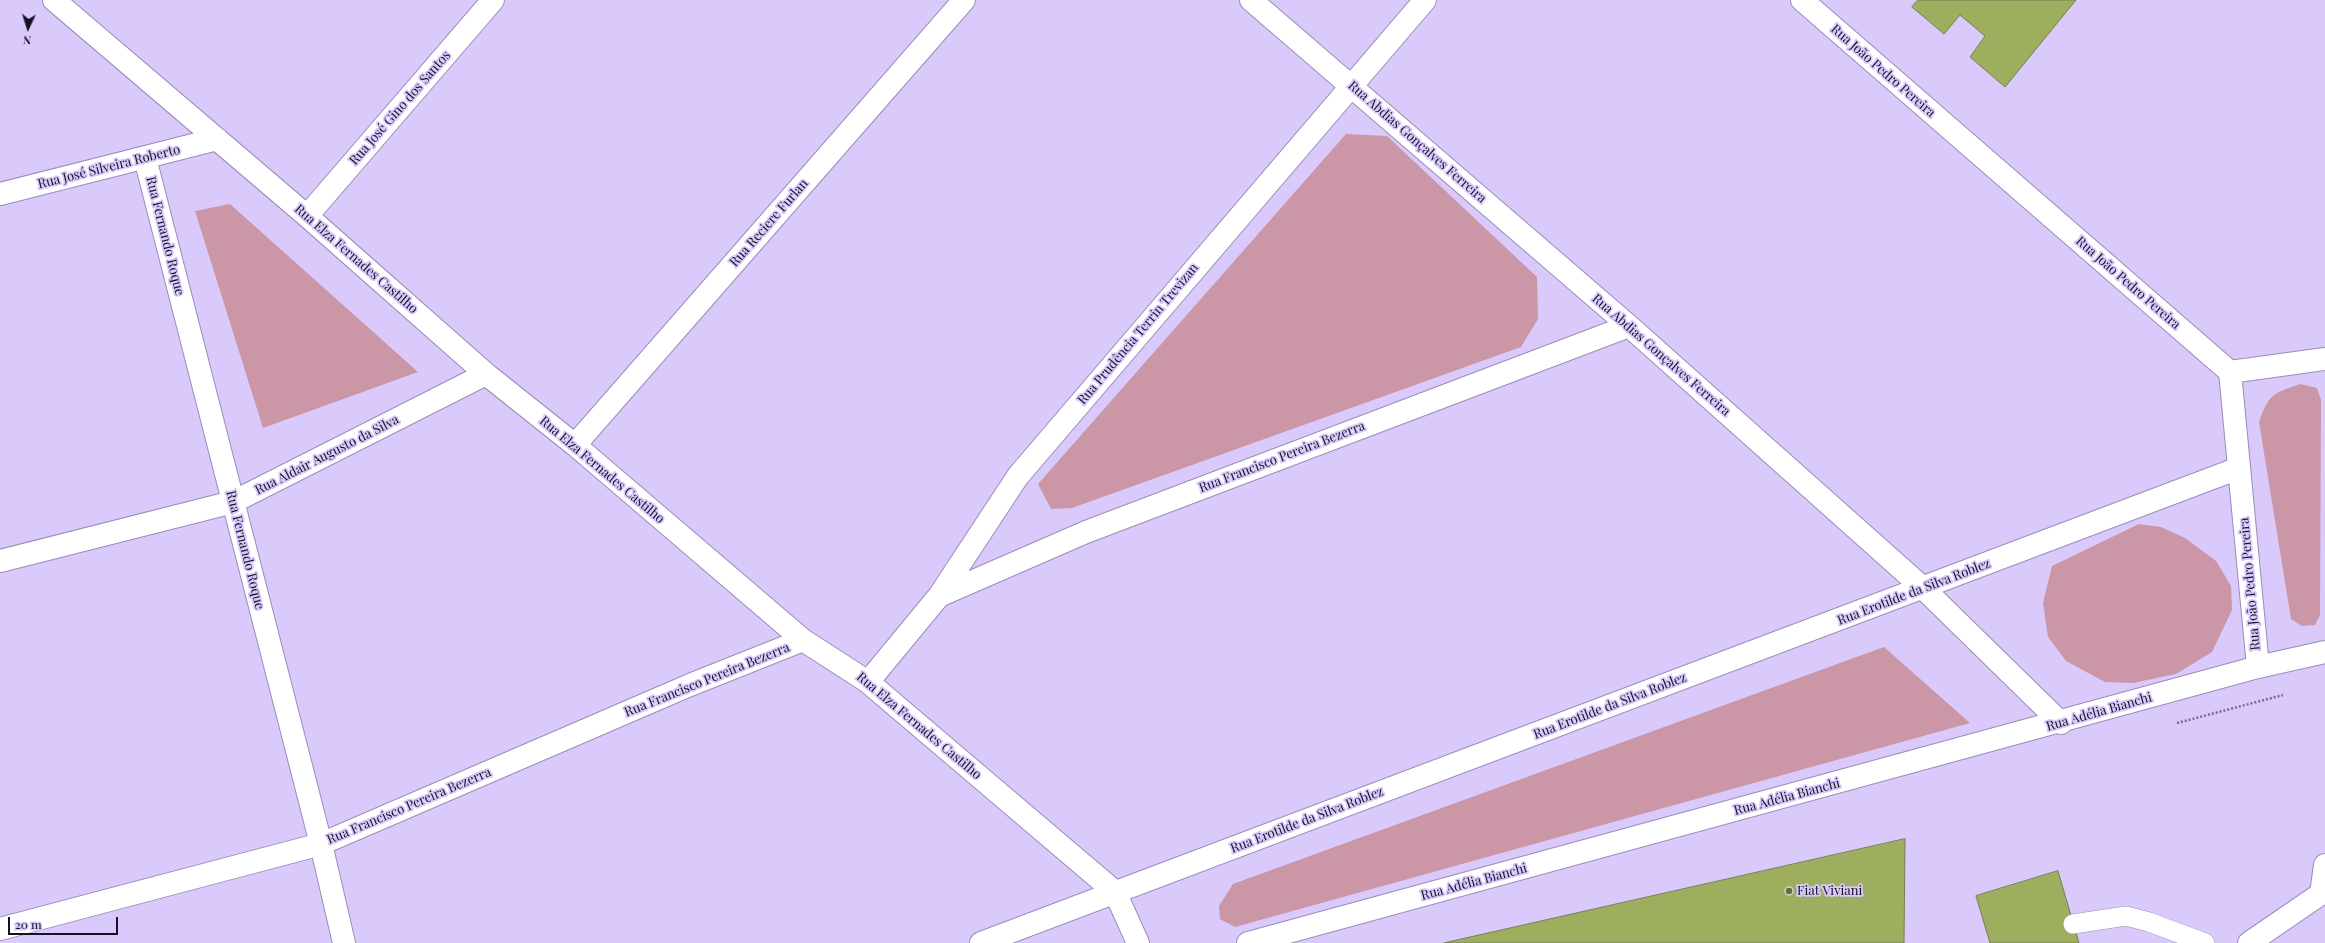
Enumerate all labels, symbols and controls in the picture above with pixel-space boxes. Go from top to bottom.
north arrow [8,8,48,48]
street label: Rua João Pedro Pereira [1828,21,1938,121]
text: N [23,33,32,48]
street label: Rua José Gino dos Santos [346,48,454,168]
street label: Rua Abdias Gonçalves Ferreira [1345,78,1489,206]
street label: Rua José Silveira Roberto [36,142,182,192]
street label: Rua Fernando Roque [143,175,187,297]
street label: Rua Reciere Furlan [727,176,811,270]
street label: Rua Elza Fernades Castilho [291,201,421,317]
street label: Rua João Pedro Pereira [2073,233,2183,333]
street label: Rua Prudência Terrin Trevizan [1074,260,1202,408]
street label: Rua Abdias Gonçalves Ferreira [1589,291,1733,419]
street label: Rua Aldair Augusto da Silva [252,412,402,498]
street label: Rua Elza Fernades Castilho [536,413,668,527]
street label: Rua Francisco Pereira Bezerra [1197,418,1367,496]
street label: Rua Fernando Roque [223,489,267,611]
street label: Rua João Pedro Pereira [2236,517,2264,651]
street label: Rua Erotilde da Silva Roblez [1835,556,1993,628]
street label: Rua Francisco Pereira Bezerra [622,640,792,720]
street label: Rua Elza Fernades Castilho [853,669,985,783]
street label: Rua Erotilde da Silva Roblez [1531,670,1689,742]
street label: Rua Adélia Bianchi [2044,689,2154,735]
street label: Rua Francisco Pereira Bezerra [325,764,493,848]
street label: Rua Adélia Bianchi [1732,775,1842,819]
street label: Rua Erotilde da Silva Roblez [1228,784,1386,856]
street label: Rua Adélia Bianchi [1419,860,1529,904]
place label: Fiat Viviani [1797,883,1862,899]
marker: Fiat Viviani [1784,886,1794,896]
scale bar [10,909,120,935]
text: 20 m [15,916,42,932]

